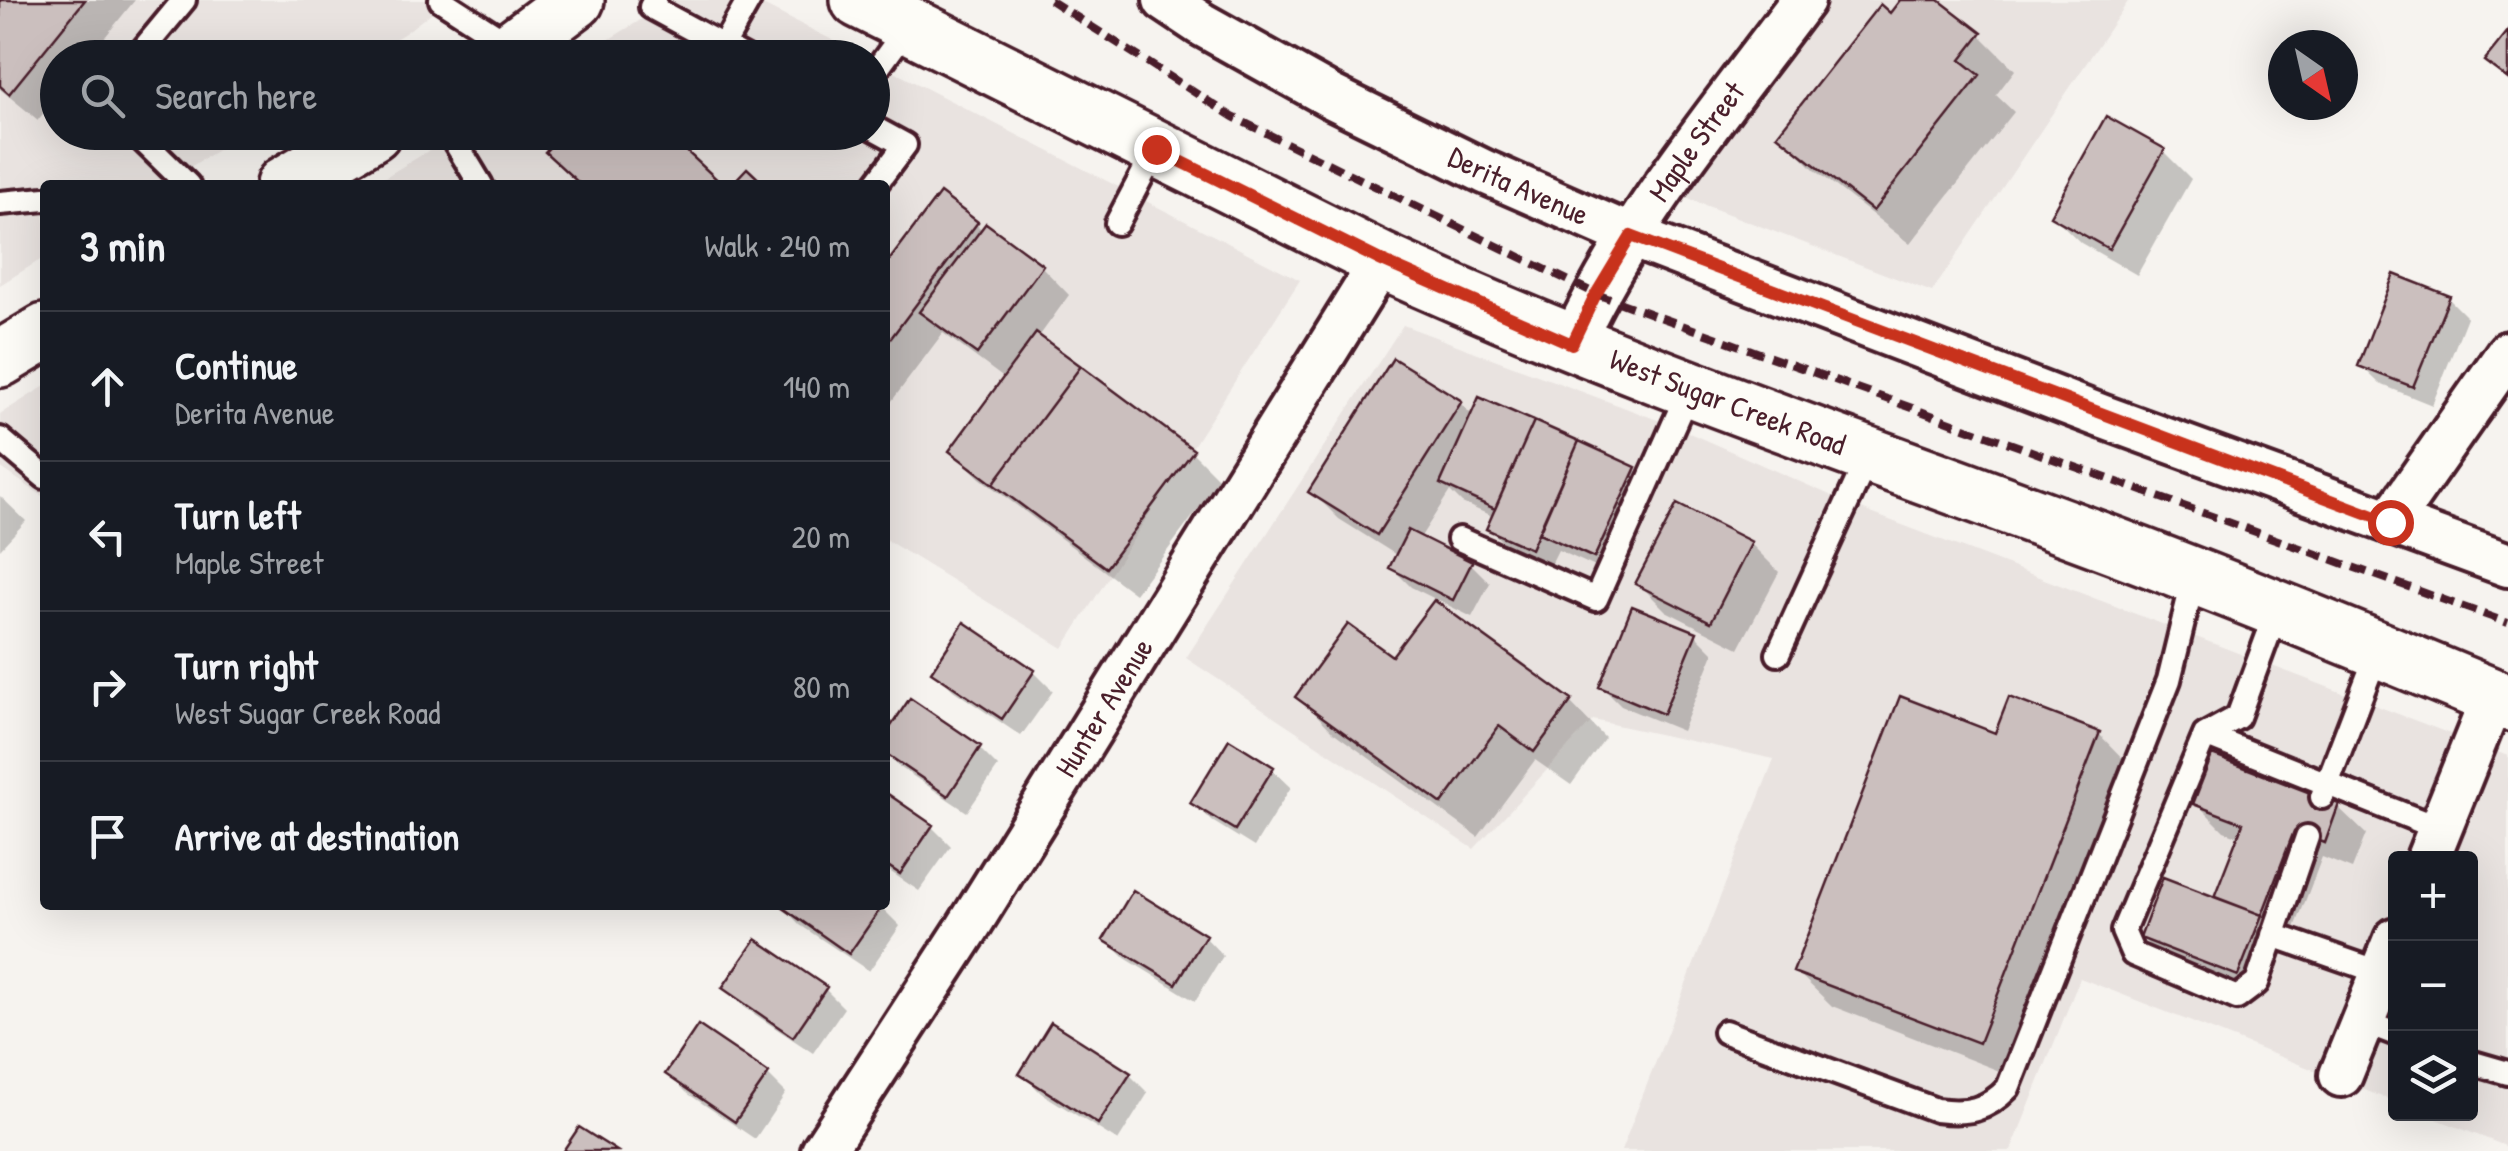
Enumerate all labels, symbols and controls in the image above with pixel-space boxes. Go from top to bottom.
north arrow [2268,30,2358,120]
search box [40,40,890,150]
icon: search [75,68,130,123]
text: Search here [155,69,317,121]
street label: Maple Street [1639,72,1754,209]
route end [1134,127,1180,173]
street label: Derita Avenue [1442,136,1595,234]
text: 3 min [80,217,165,274]
text: Walk · 240 m [704,224,850,267]
street label: West Sugar Creek Road [1604,338,1852,464]
text: Continue [175,339,297,391]
icon: ahead [80,359,135,414]
text: 140 m [783,365,850,408]
text: Derita Avenue [175,391,335,434]
text: Turn left [175,489,300,541]
route start [2368,500,2414,546]
icon: left [80,509,135,564]
text: 20 m [792,515,850,558]
text: Maple Street [175,541,323,584]
street label: Hunter Avenue [1045,630,1162,784]
text: Turn right [175,639,318,691]
icon: right [80,659,135,714]
text: 80 m [793,665,850,708]
text: West Sugar Creek Road [175,691,441,734]
icon: arrive [80,809,135,864]
text: Arrive at destination [175,810,459,862]
map controls [2388,851,2478,1121]
button: + [2388,851,2478,941]
button: − [2388,941,2478,1031]
button: layers [2388,1031,2478,1121]

